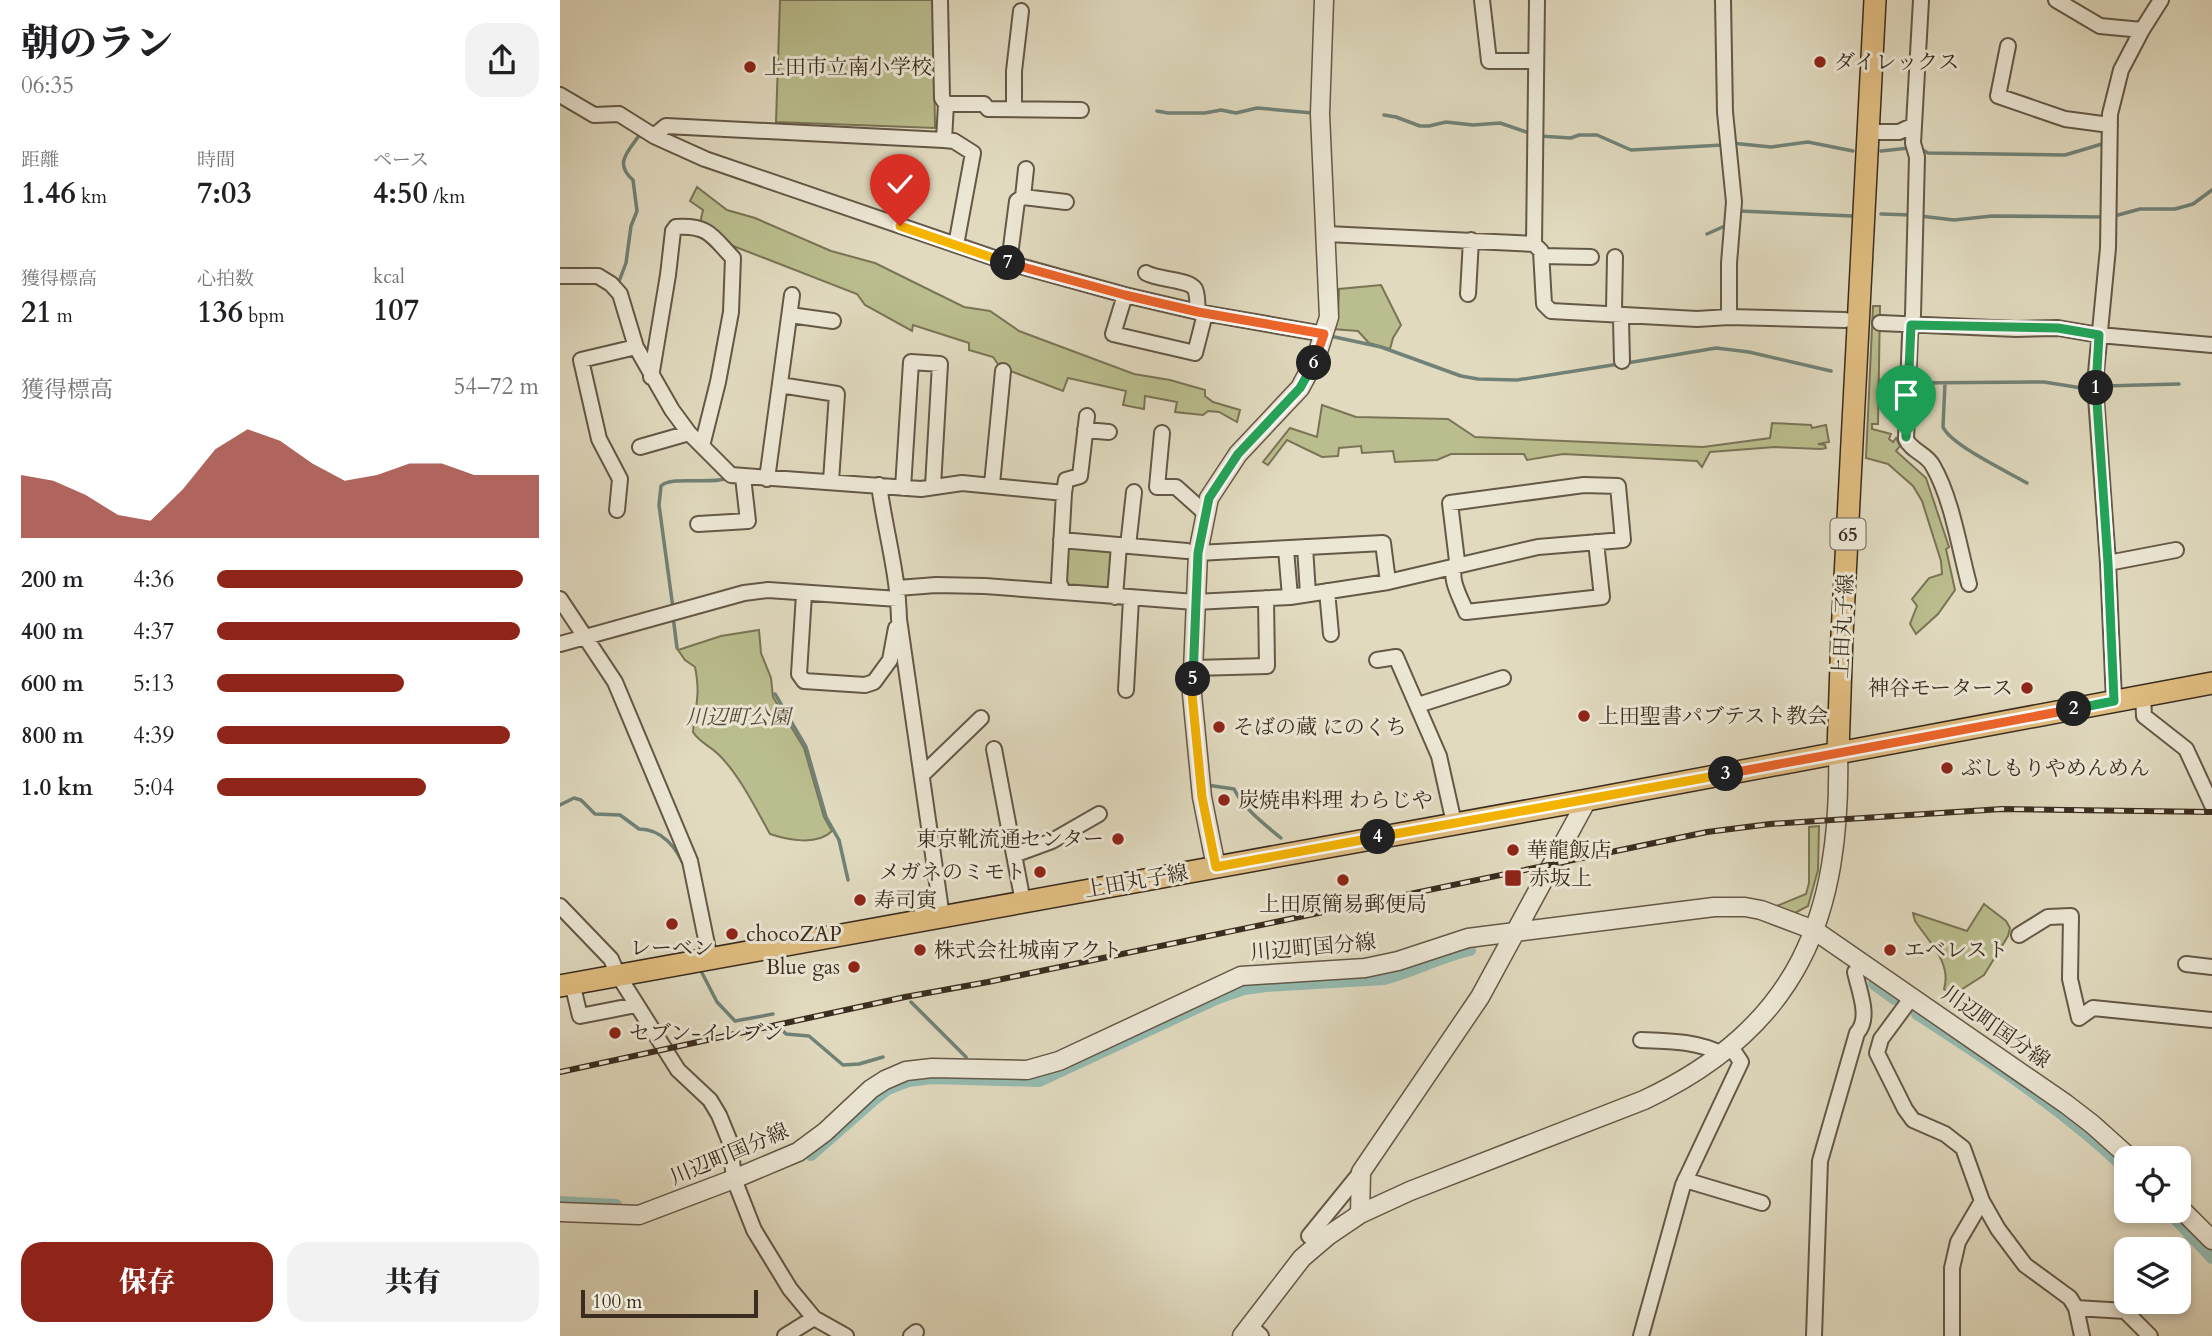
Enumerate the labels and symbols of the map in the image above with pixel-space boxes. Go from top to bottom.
place label: ダイレックス [1834,48,1959,77]
place label: 上田市立南小学校 [764,53,932,82]
marker: ダイレックス [1812,54,1828,70]
marker: 上田市立南小学校 [742,59,758,75]
pin [870,154,930,226]
pin: 7 [990,246,1026,280]
pin: 6 [1296,346,1332,380]
pin [1876,365,1936,437]
pin: 1 [2078,370,2114,406]
road number: 65 [1830,519,1866,550]
street label: 上田丸子線 [1826,573,1861,679]
pin: 5 [1176,662,1210,696]
place label: 神谷モータース [1868,674,2013,703]
marker: 神谷モータース [2019,680,2035,696]
pin: 2 [2056,692,2092,726]
place label: 上田聖書パブテスト教会 [1598,702,1828,731]
park label: 川辺町公園 [686,703,793,732]
marker: 上田聖書パブテスト教会 [1576,708,1592,724]
place label: そばの蔵 にのくち [1233,713,1407,742]
marker: そばの蔵 にのくち [1211,719,1227,735]
place label: ぶしもりやめんめん [1961,754,2150,783]
pin: 3 [1708,756,1744,792]
marker: ぶしもりやめんめん [1939,760,1955,776]
place label: 炭焼串料理 わらじや [1238,786,1433,815]
marker: 炭焼串料理 わらじや [1216,792,1232,808]
pin: 4 [1360,820,1396,854]
place label: 東京靴流通センター [916,825,1104,854]
marker: 東京靴流通センター [1110,831,1126,847]
place label: 華龍飯店 [1527,836,1611,865]
marker: 華龍飯店 [1505,842,1521,858]
place label: メガネのミモト [879,858,1026,887]
street label: 上田丸子線 [1082,858,1190,905]
marker: メガネのミモト [1032,864,1048,880]
place label: 赤坂上 [1529,864,1592,893]
marker: 赤坂上 [1503,868,1523,888]
marker: 上田原簡易郵便局 [1335,872,1351,888]
place label: 寿司寅 [874,886,937,915]
place label: 上田原簡易郵便局 [1259,890,1427,919]
marker: 寿司寅 [852,892,868,908]
marker: レーベン [664,916,680,932]
place label: chocoZAP [746,920,842,949]
marker: chocoZAP [724,926,740,942]
street label: 川辺町国分線 [1249,928,1377,967]
place label: レーベン [630,934,714,963]
place label: 株式会社城南アクト [934,936,1122,965]
place label: エベレスト [1904,936,2008,965]
marker: 株式会社城南アクト [912,942,928,958]
marker: エベレスト [1882,942,1898,958]
place label: Blue gas [766,953,840,982]
marker: Blue gas [846,959,862,975]
street label: 川辺町国分線 [1936,979,2056,1075]
place label: セブン-イレブン [629,1019,784,1048]
marker: セブン-イレブン [607,1025,623,1041]
street label: 川辺町国分線 [666,1116,793,1192]
scale bar [581,1287,758,1319]

